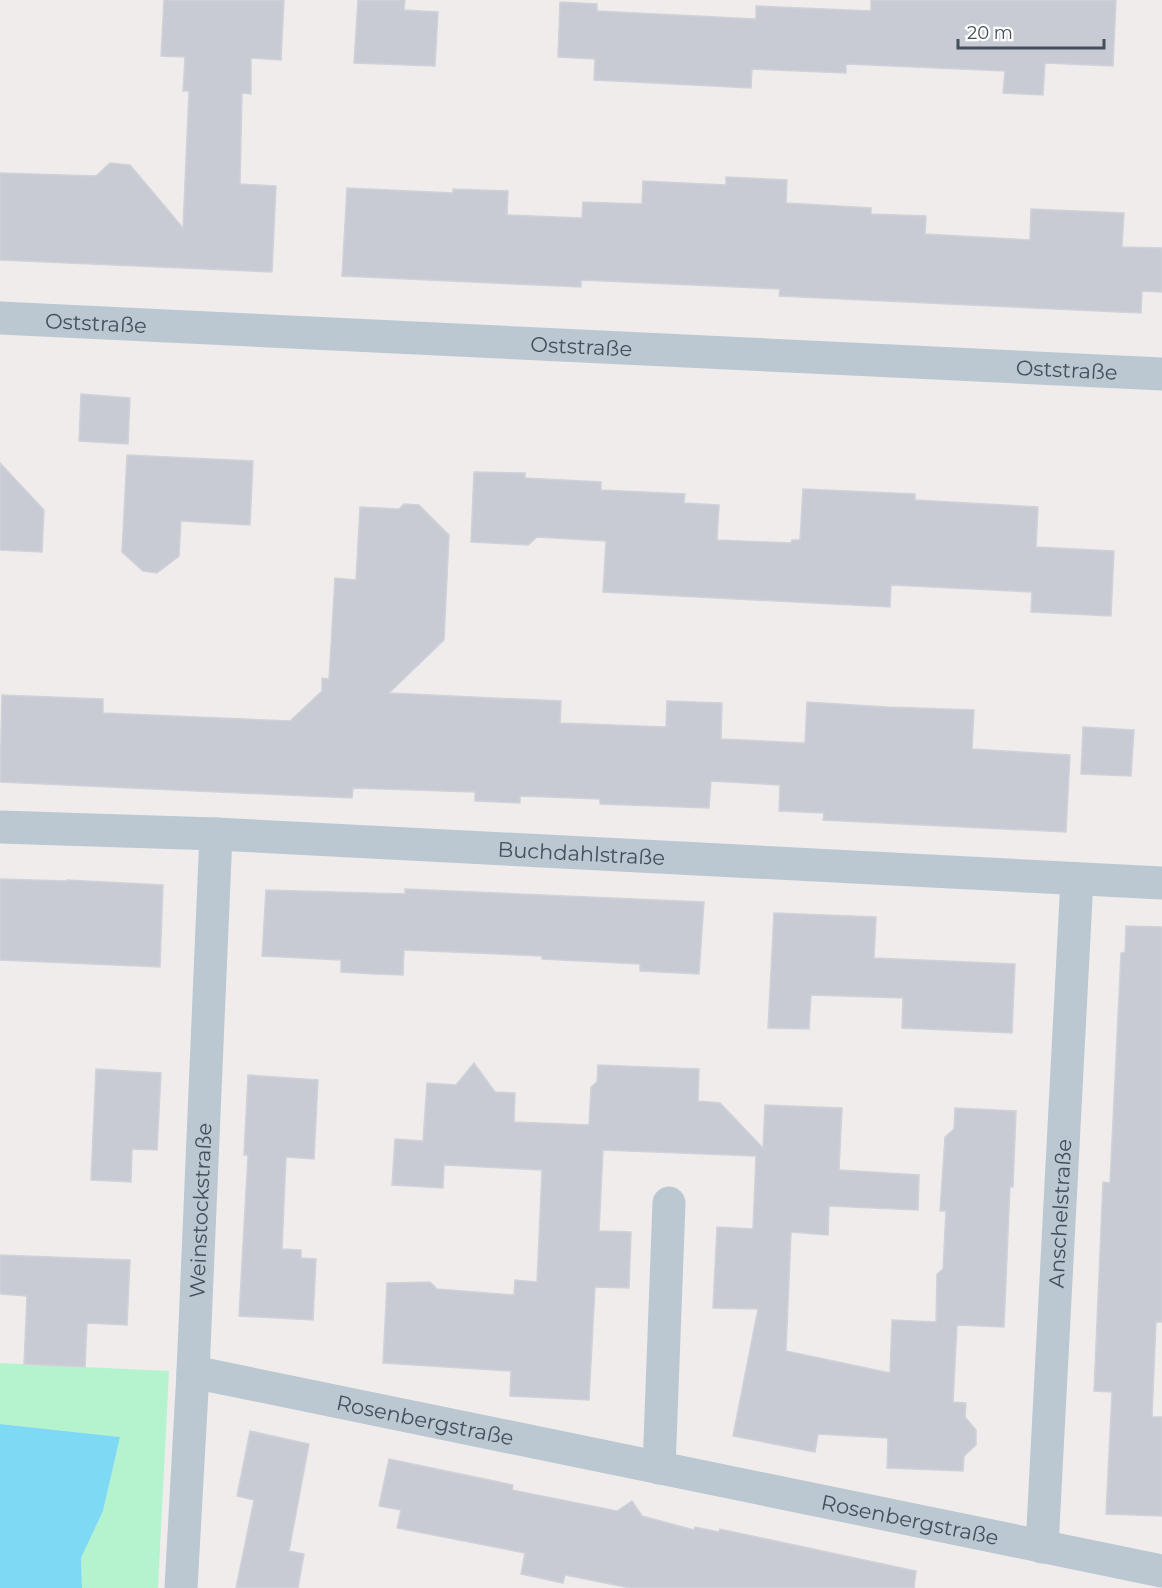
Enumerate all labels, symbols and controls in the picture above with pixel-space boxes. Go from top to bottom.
scale bar [958,12,1104,50]
text: 20 m [967,22,1013,44]
street label: Oststraße [44,308,147,338]
street label: Oststraße [530,331,633,361]
street label: Oststraße [1015,354,1118,384]
street label: Buchdahlstraße [497,836,666,870]
street label: Weinstockstraße [184,1122,216,1299]
street label: Anschelstraße [1043,1138,1076,1289]
street label: Rosenbergstraße [334,1389,516,1450]
street label: Rosenbergstraße [819,1489,1001,1550]

